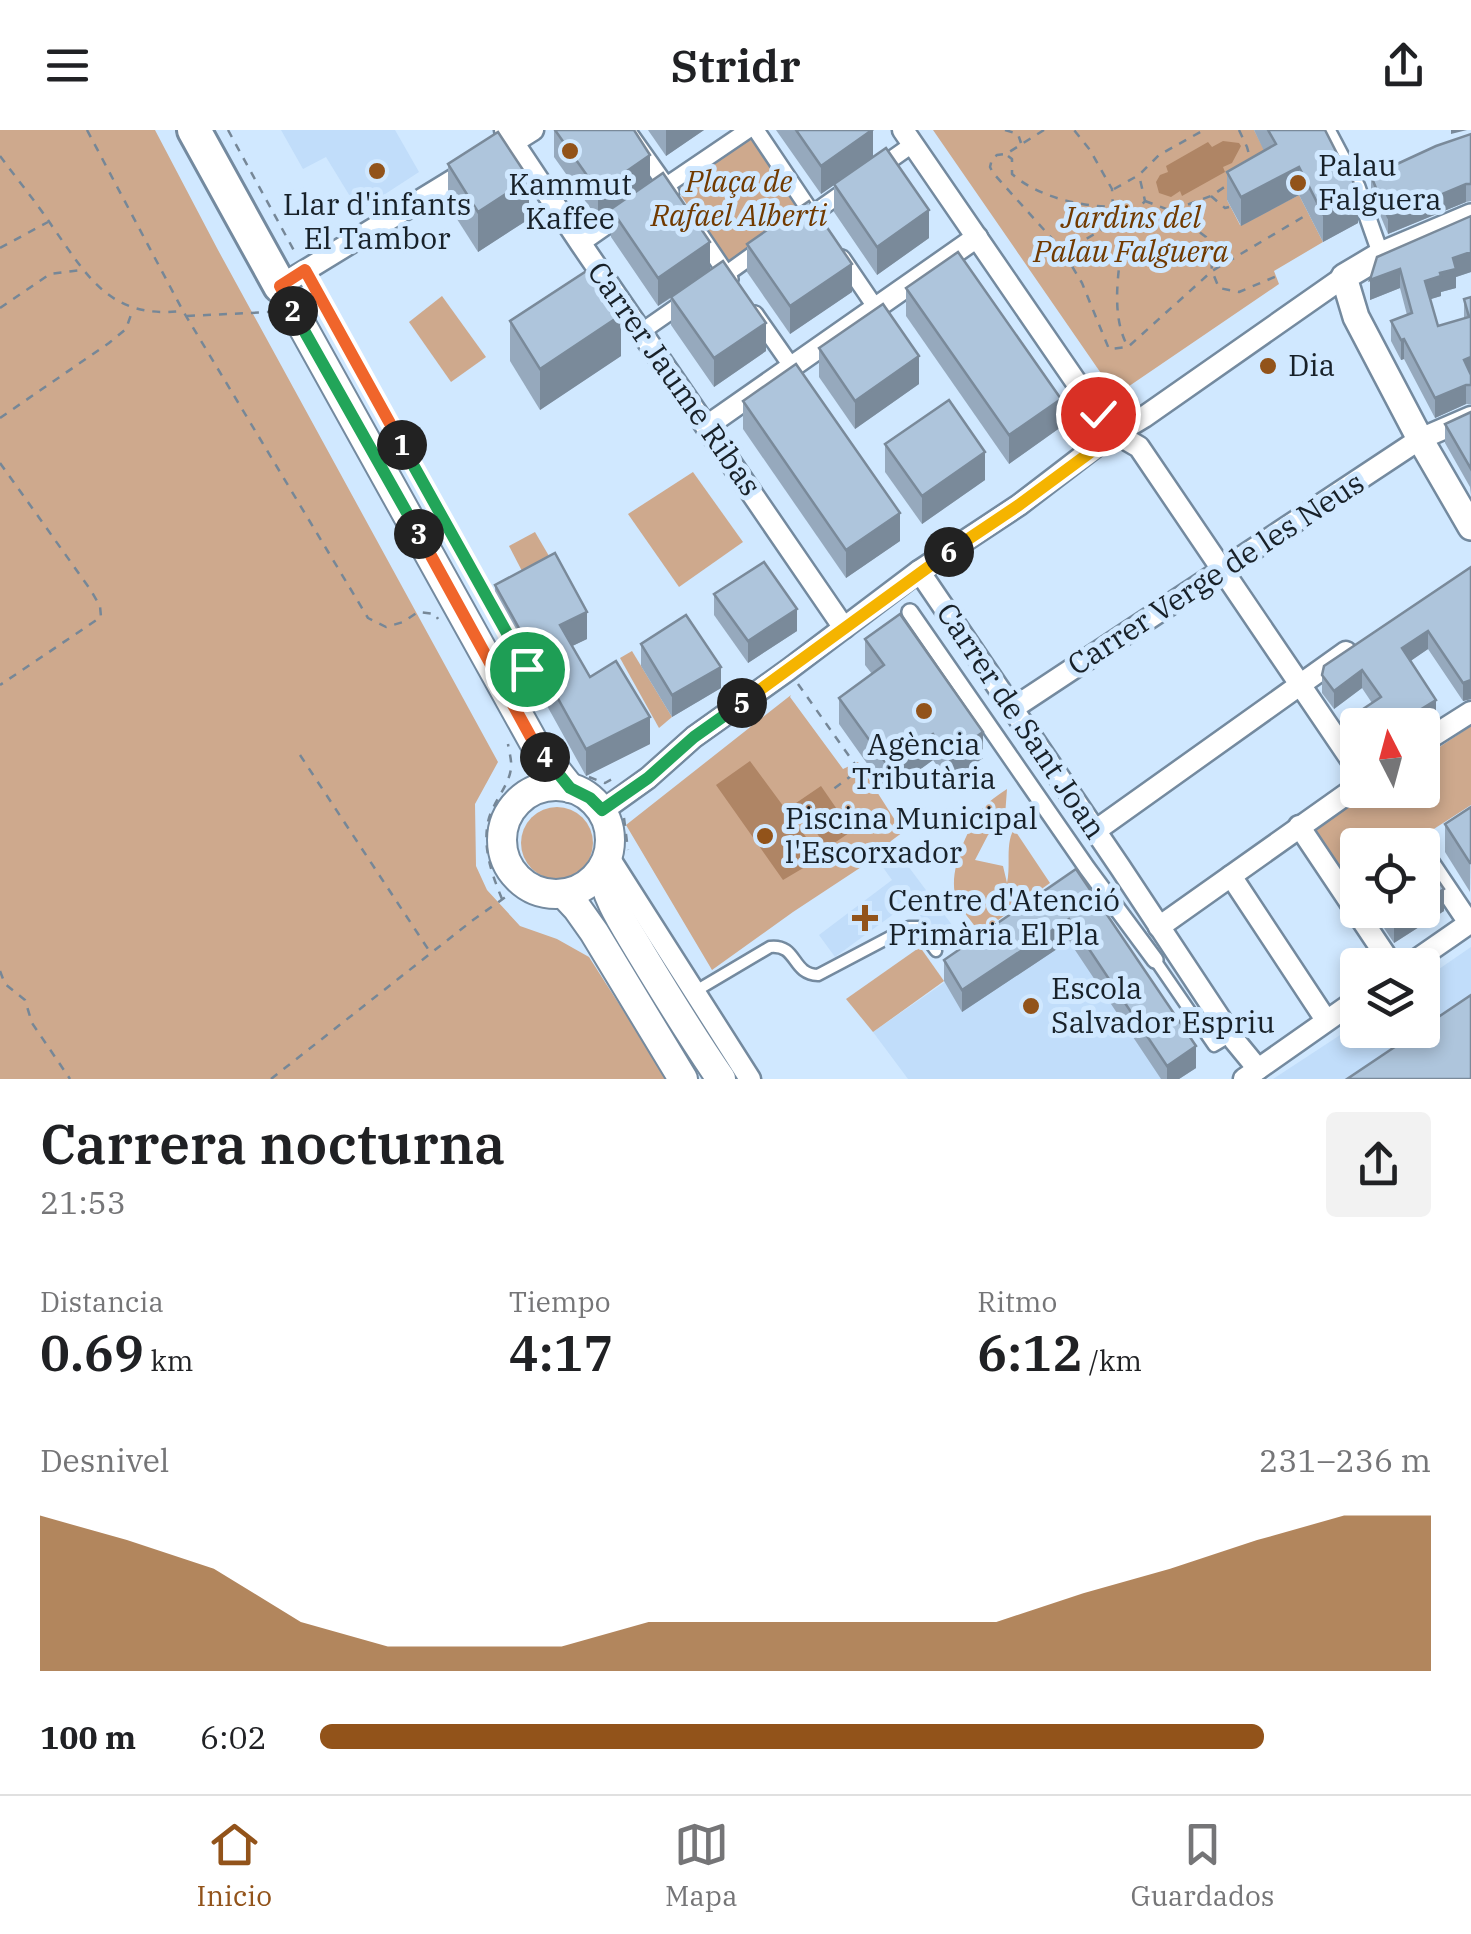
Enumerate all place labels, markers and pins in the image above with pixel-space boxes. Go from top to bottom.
marker: Kammut Kaffee [559,140,581,162]
place label: Palau Falguera [1318,145,1442,218]
marker: Llar d'infants El Tambor [366,160,388,182]
place label: Kammut Kaffee [508,164,632,237]
marker: Palau Falguera [1287,172,1309,194]
place label: Llar d'infants El Tambor [283,184,471,257]
pin: 2 [268,286,318,336]
place label: Dia [1288,345,1335,384]
marker: Dia [1257,355,1279,377]
pin [1056,372,1141,457]
pin: 1 [377,420,427,470]
pin: 3 [394,509,444,559]
pin: 6 [924,527,974,577]
pin [485,627,570,712]
pin: 5 [717,678,767,728]
marker: Agència Tributària [913,700,935,722]
place label: Agència Tributària [852,724,996,797]
pin: 4 [520,732,570,782]
place label: Piscina Municipal l'Escorxador [785,798,1038,871]
marker: Piscina Municipal l'Escorxador [754,825,776,847]
place label: Centre d'Atenció Primària El Pla [888,880,1120,953]
marker: Centre d'Atenció Primària El Pla [852,905,878,931]
place label: Escola Salvador Espriu [1051,968,1275,1041]
marker: Escola Salvador Espriu [1020,995,1042,1017]

